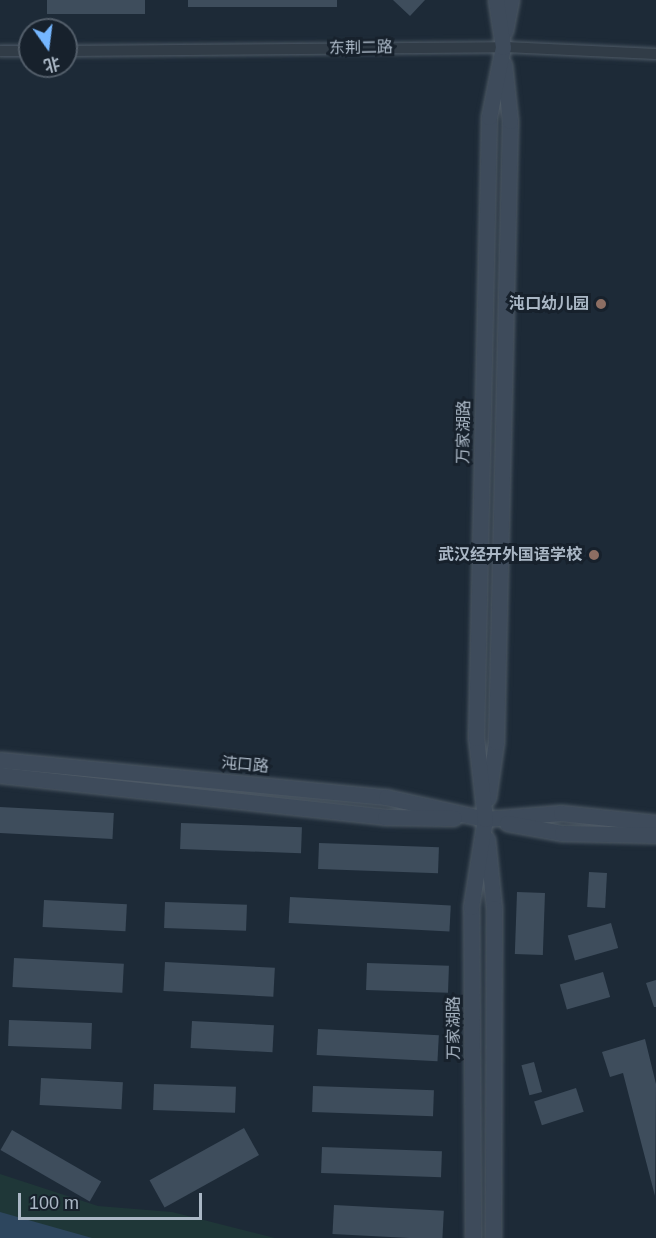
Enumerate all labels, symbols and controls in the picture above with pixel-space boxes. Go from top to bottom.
north arrow [18,18,78,78]
street label: 东荆二路 [329,38,393,58]
text: 北 [42,54,62,74]
place label: 沌口幼儿园 [509,294,589,314]
marker: 沌口幼儿园 [594,297,608,311]
street label: 万家湖路 [454,400,474,464]
place label: 武汉经开外国语学校 [438,545,582,565]
marker: 武汉经开外国语学校 [587,548,601,562]
street label: 沌口路 [220,753,270,777]
street label: 万家湖路 [444,996,464,1060]
scale bar [21,1181,206,1219]
text: 100 m [29,1193,79,1213]

